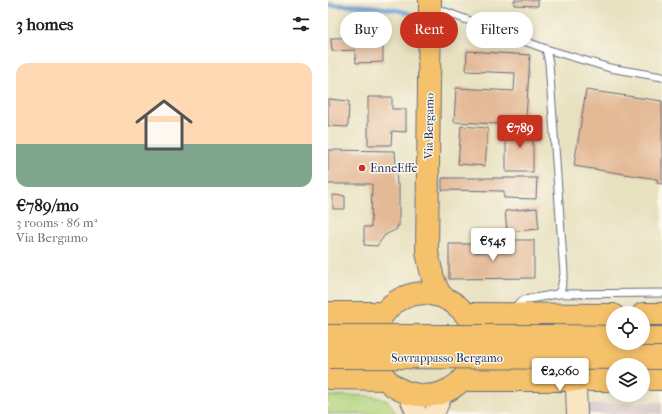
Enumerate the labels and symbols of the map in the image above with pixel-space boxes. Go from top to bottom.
street label: Via Bergamo [421,93,437,160]
pin: €789 [496,115,544,149]
place label: EnneEffe [370,161,417,175]
marker: EnneEffe [357,163,367,173]
pin: €545 [469,228,517,262]
street label: Sovrappasso Bergamo [391,351,503,365]
pin: €2,060 [527,358,593,392]

